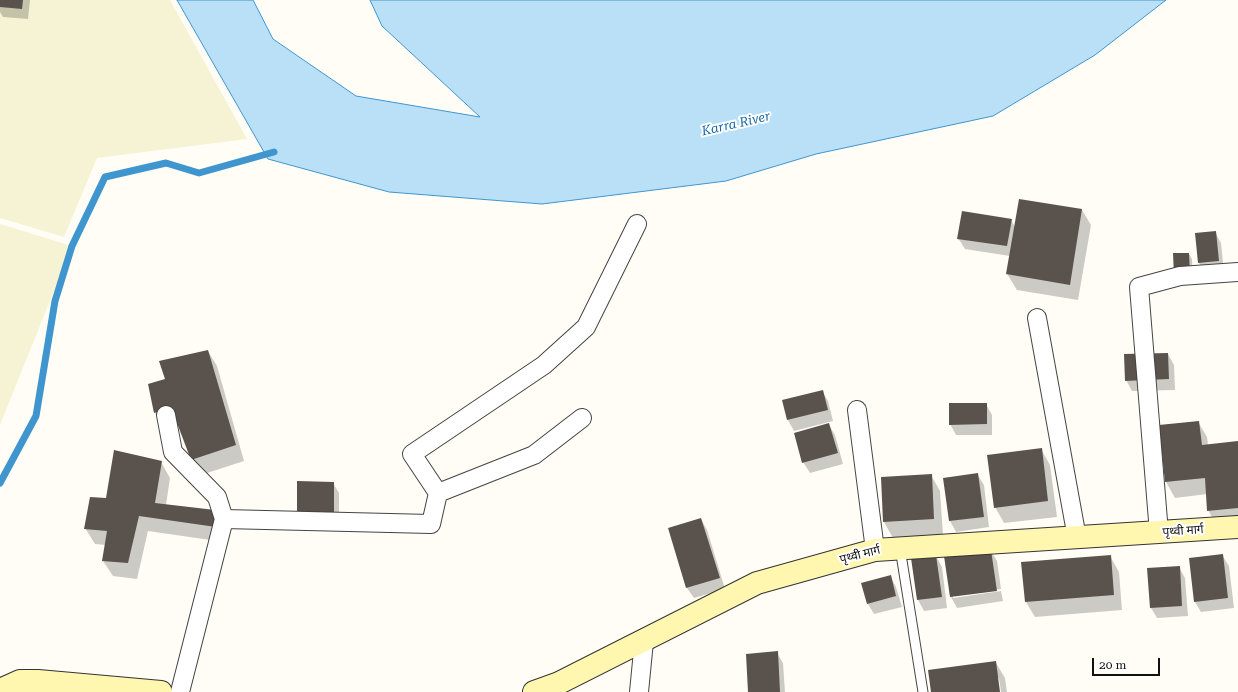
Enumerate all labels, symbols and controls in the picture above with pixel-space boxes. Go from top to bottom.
water label: Karra River [700,109,772,139]
street label: पृथ्वी मार्ग [1162,522,1204,540]
street label: पृथ्वी मार्ग [838,543,882,567]
scale bar [1094,650,1162,676]
text: 20 m [1099,658,1126,672]

